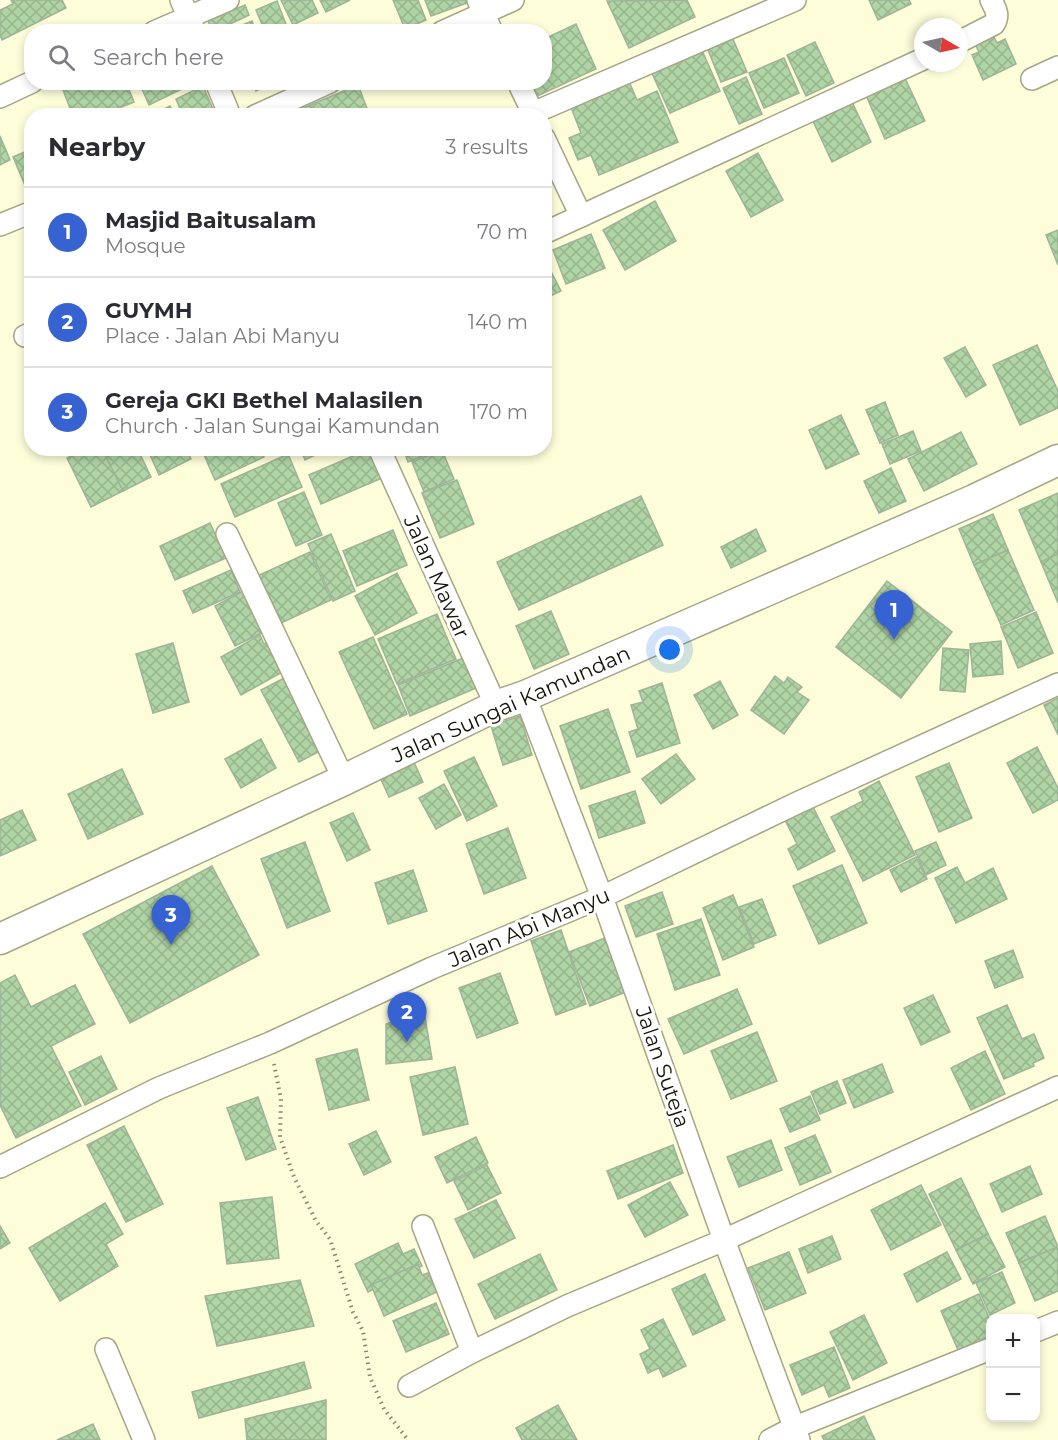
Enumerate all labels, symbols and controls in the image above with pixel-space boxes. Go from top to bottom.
north arrow [914,18,968,72]
search box [24,24,552,90]
icon: search [45,41,78,74]
text: Search here [93,44,224,71]
text: Nearby [48,131,145,163]
text: 3 results [445,135,528,159]
text: Masjid Baitusalam [105,207,316,234]
text: 1 [64,220,71,244]
text: 70 m [477,220,528,244]
text: Mosque [105,234,185,258]
text: GUYMH [105,297,193,324]
text: 2 [62,310,73,334]
text: 140 m [468,310,528,334]
text: Place · Jalan Abi Manyu [105,324,340,348]
text: Gereja GKI Bethel Malasilen [105,387,423,414]
text: 3 [62,400,73,424]
text: 170 m [470,400,528,424]
text: Church · Jalan Sungai Kamundan [105,414,440,438]
street label: Jalan Mawar [398,511,475,642]
pin: 1 [874,590,914,640]
your location [655,635,684,664]
street label: Jalan Sungai Kamundan [387,640,634,768]
street label: Jalan Abi Manyu [444,882,613,973]
pin: 3 [152,896,190,945]
pin: 2 [388,992,426,1042]
street label: Jalan Suteja [630,1002,695,1131]
map controls [986,1314,1040,1422]
button: + [986,1314,1040,1368]
button: − [986,1368,1040,1422]

